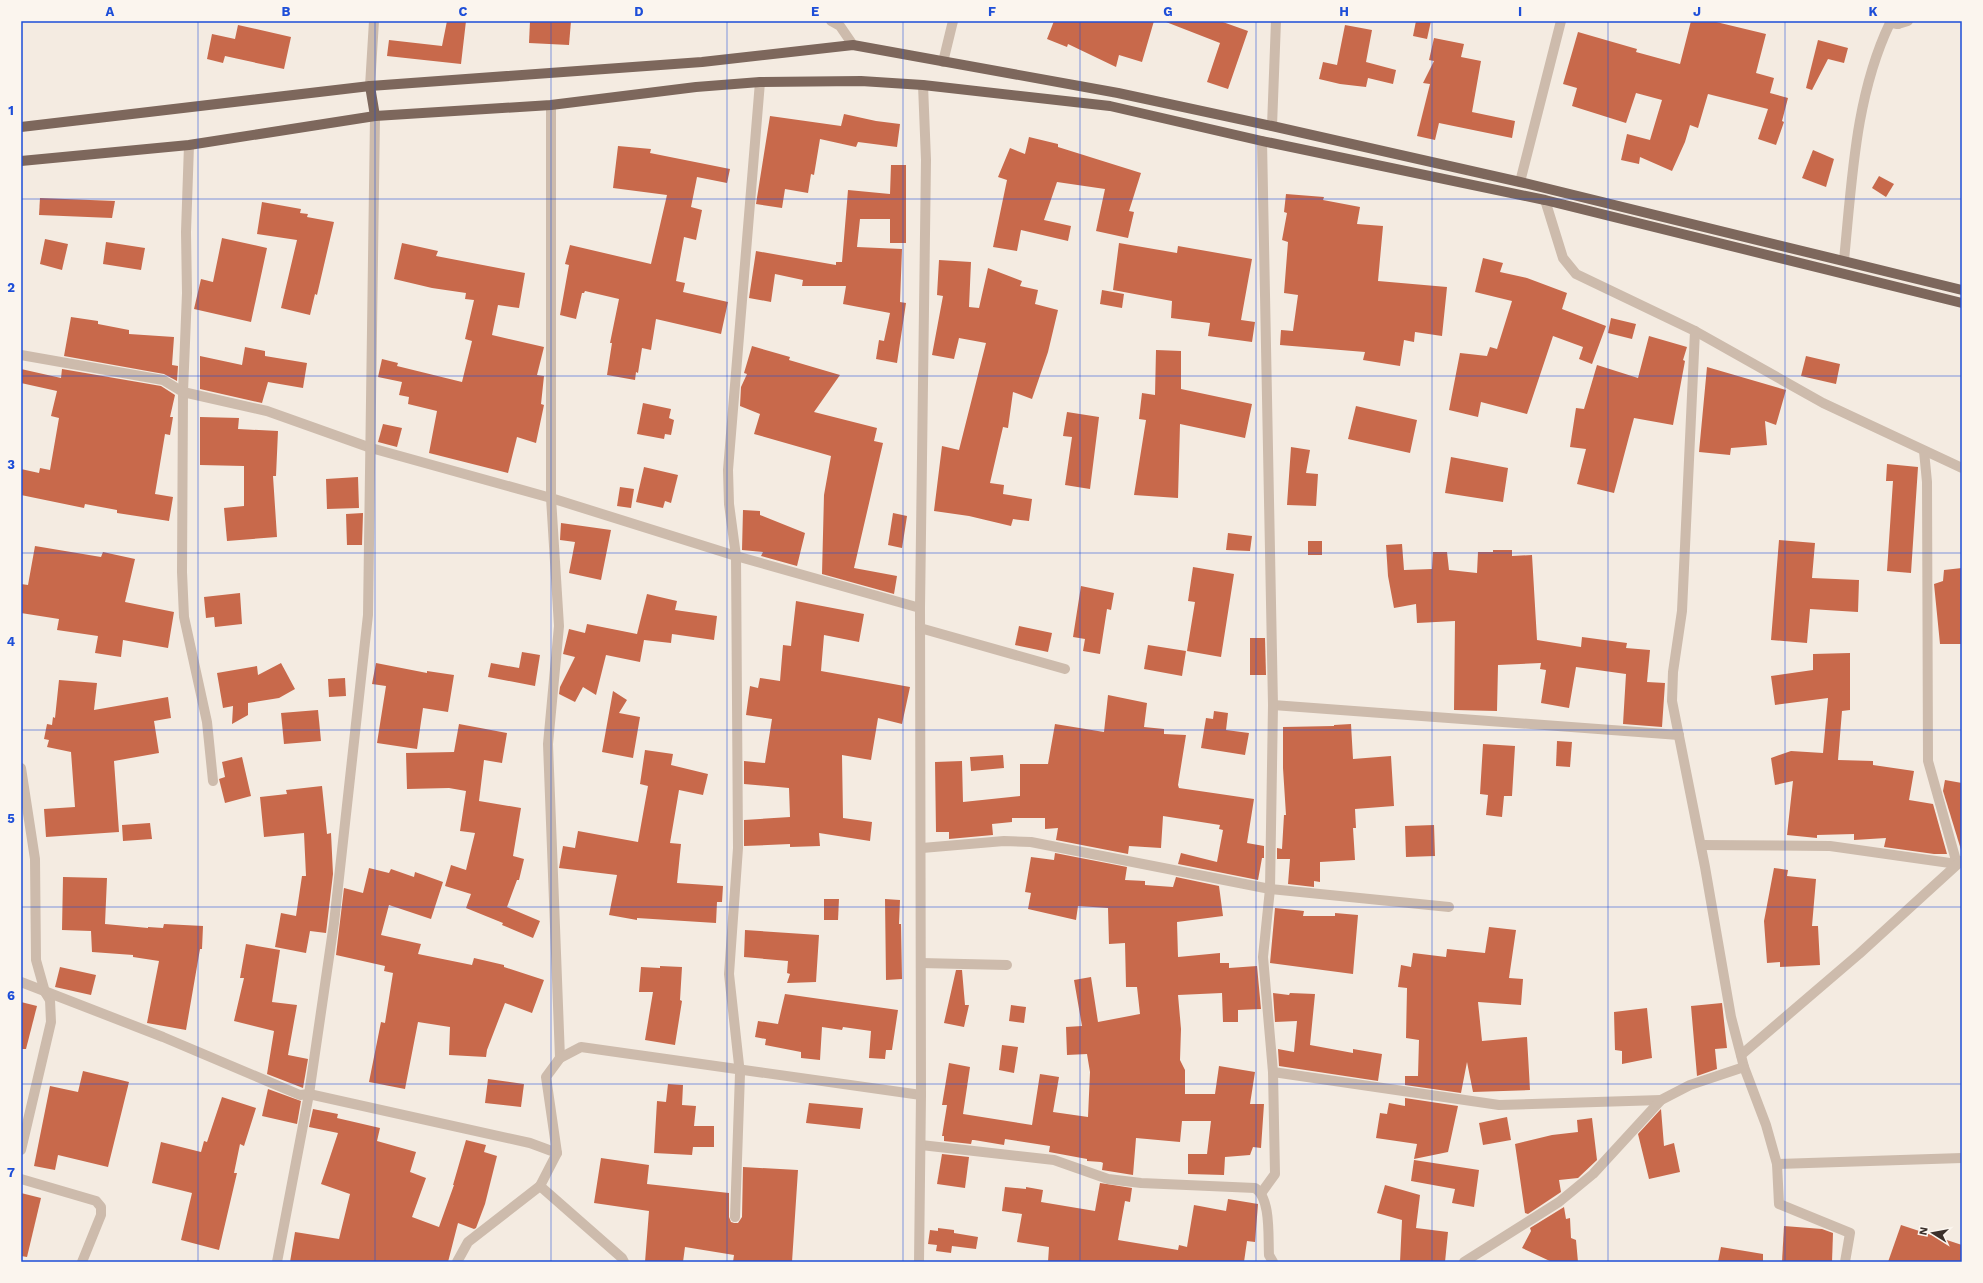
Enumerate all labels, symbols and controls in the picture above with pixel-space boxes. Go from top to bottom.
text: A [106,4,115,19]
text: B [282,4,291,19]
text: C [459,4,468,19]
text: D [634,4,644,19]
text: E [811,4,819,19]
text: F [988,4,996,19]
text: G [1163,4,1173,19]
text: H [1339,4,1349,19]
text: I [1518,4,1522,19]
text: J [1693,4,1701,19]
text: K [1868,4,1878,19]
text: 1 [8,103,14,118]
text: 2 [7,280,15,295]
text: 3 [7,457,15,472]
text: 4 [7,634,16,649]
text: 5 [7,811,15,826]
text: 6 [7,988,15,1003]
text: 7 [7,1165,15,1180]
north arrow [1913,1213,1953,1253]
text: N [1917,1226,1931,1236]

